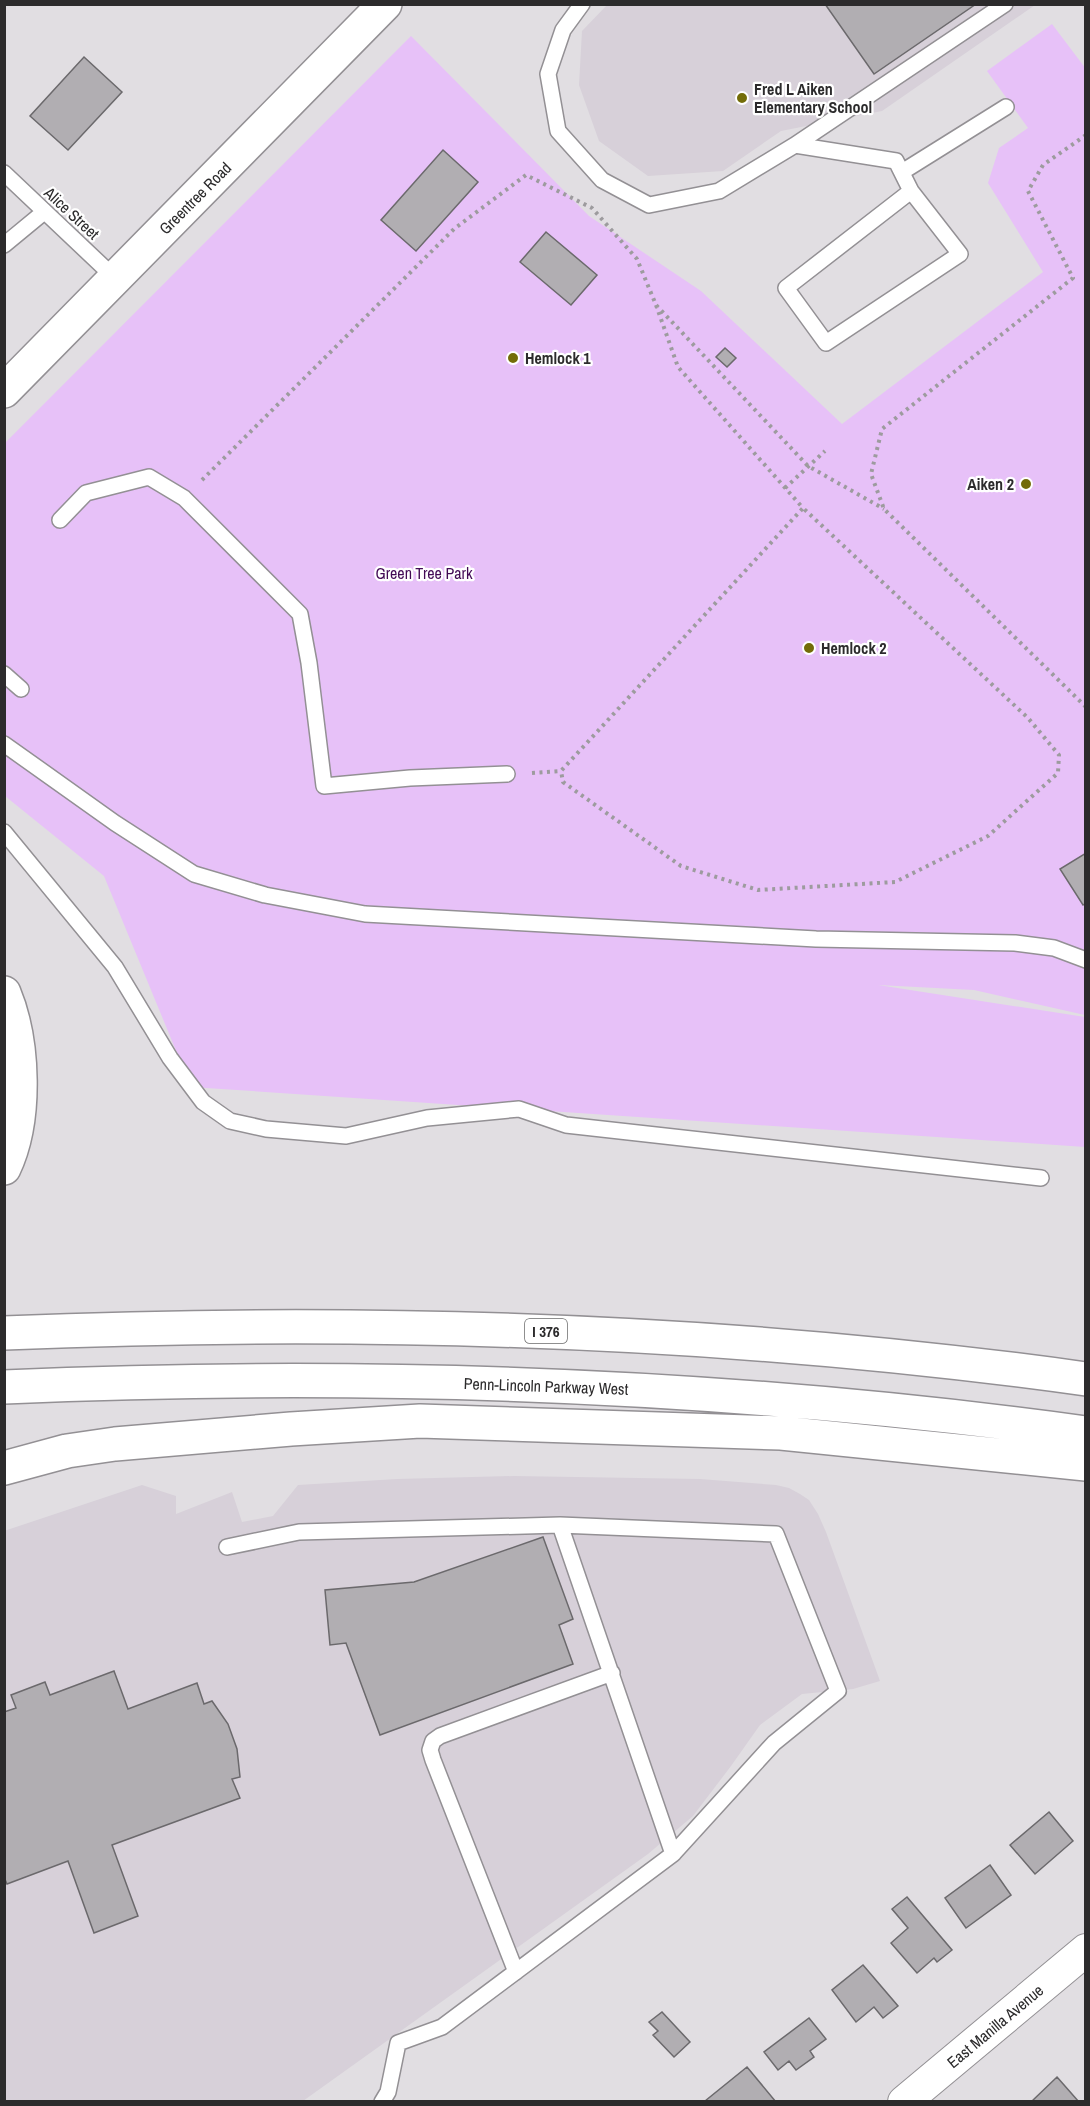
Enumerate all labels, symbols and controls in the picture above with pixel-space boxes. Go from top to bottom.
place label: Fred L Aiken Elementary School [754,78,872,118]
marker: Fred L Aiken Elementary School [735,91,749,105]
street label: Greentree Road [154,157,236,239]
street label: Alice Street [39,181,105,244]
place label: Hemlock 1 [525,347,591,369]
marker: Hemlock 1 [506,351,520,365]
place label: Aiken 2 [967,473,1014,495]
marker: Aiken 2 [1019,477,1033,491]
park label: Green Tree Park [375,562,473,584]
place label: Hemlock 2 [821,637,887,659]
marker: Hemlock 2 [802,641,816,655]
road number: I 376 [525,1319,567,1343]
street label: Penn-Lincoln Parkway West [463,1372,629,1400]
street label: East Manilla Avenue [942,1979,1048,2073]

